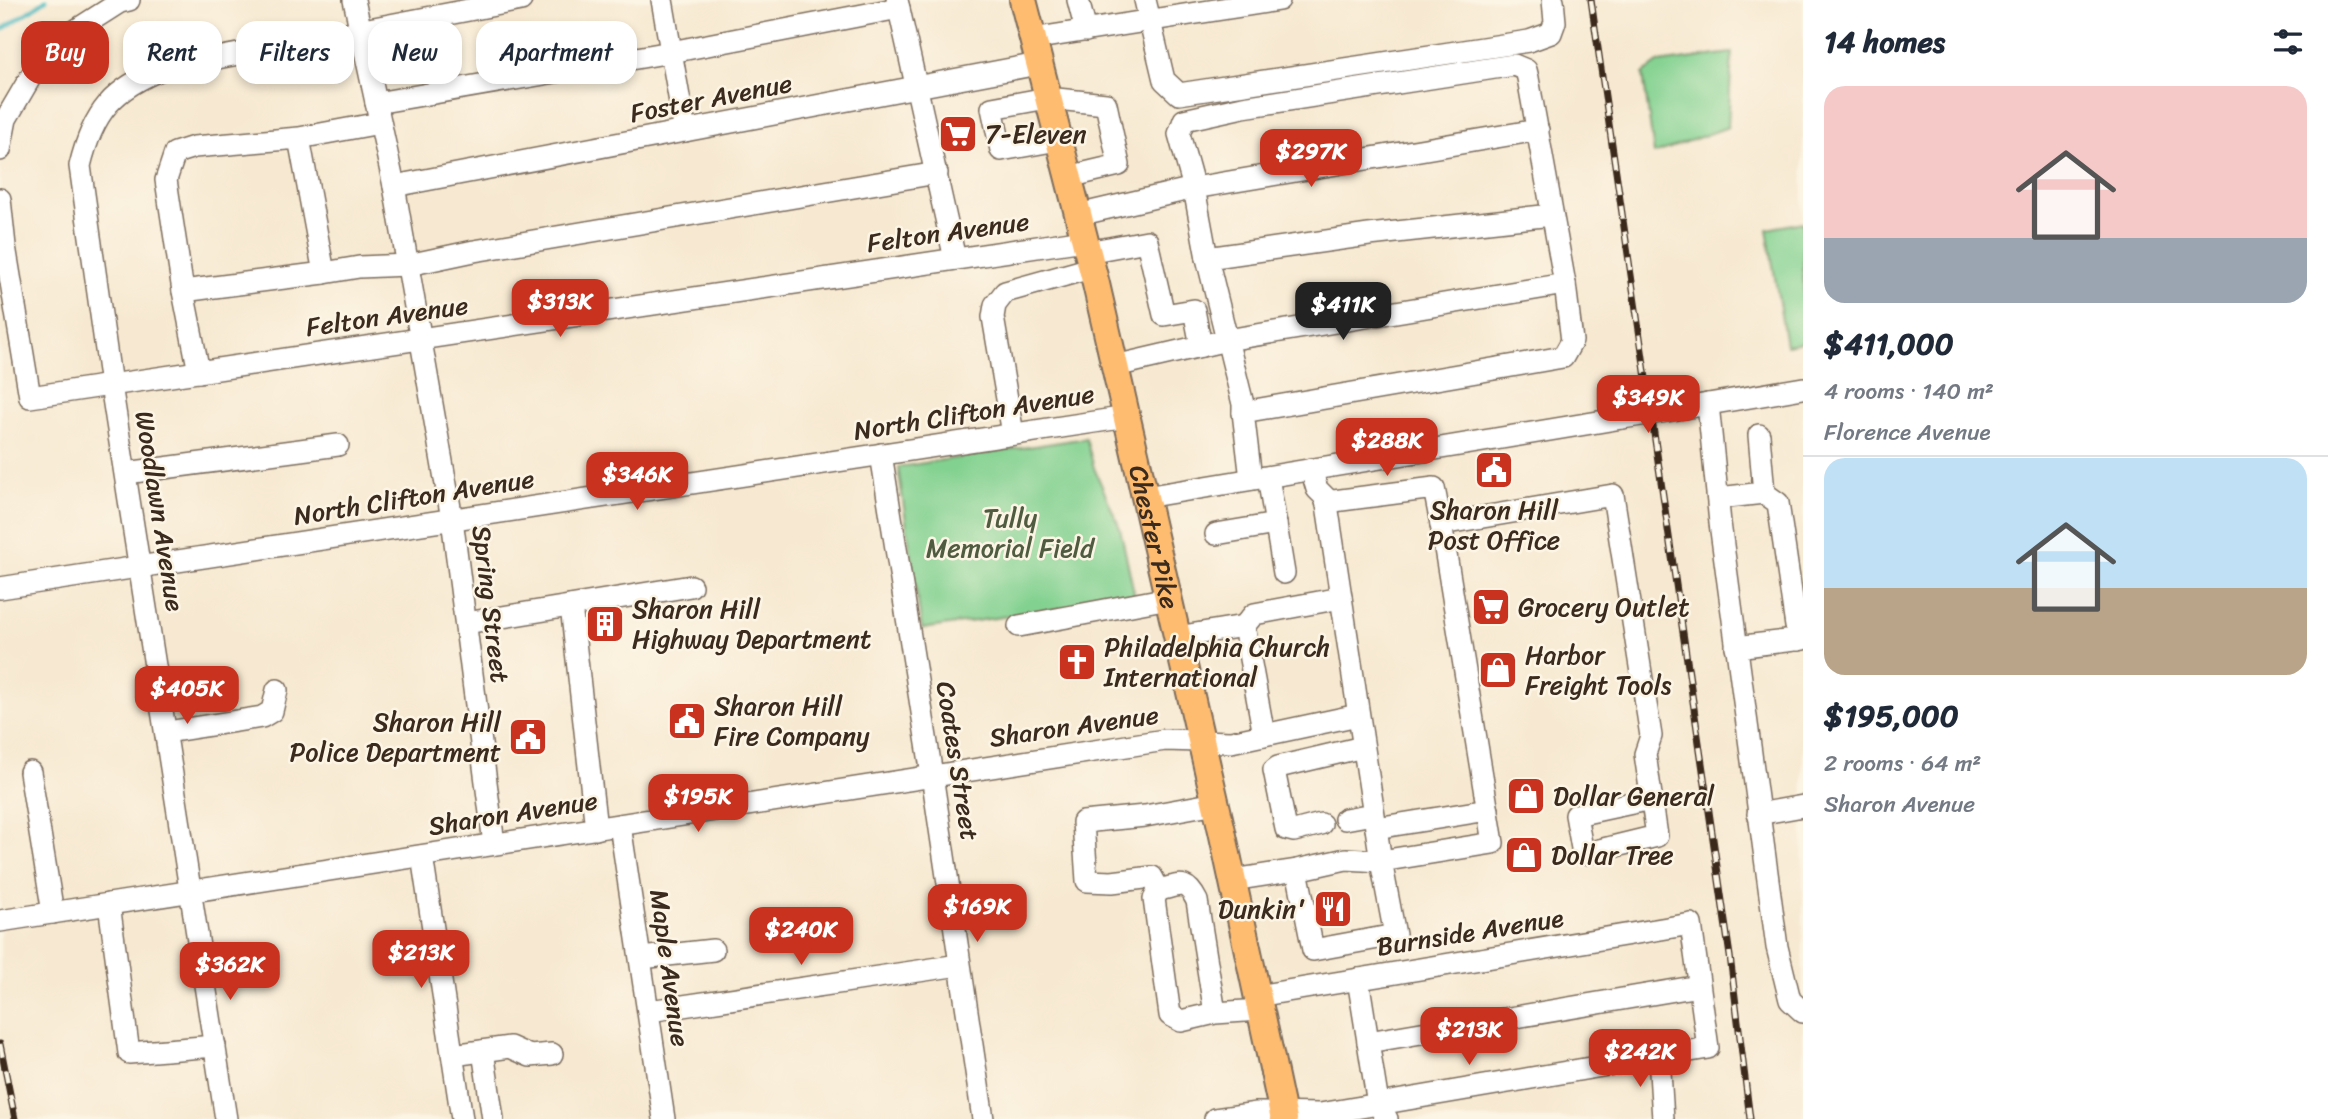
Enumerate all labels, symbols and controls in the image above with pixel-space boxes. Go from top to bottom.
text: 14 homes [1824,15,1945,69]
chip: Buy [21,21,109,84]
chip: Rent [123,21,222,84]
chip: Filters [236,21,354,84]
chip: New [368,21,462,84]
chip: Apartment [476,21,637,84]
icon: filters [2269,23,2307,61]
street label: Foster Avenue [626,60,796,136]
place label: 7-Eleven [985,111,1087,157]
supermarket icon: 7-Eleven [937,113,979,155]
pin: $297K [1262,130,1360,189]
text: $297K [1276,131,1346,172]
icon: home [2003,132,2129,258]
street label: Felton Avenue [864,198,1032,266]
pin: $313K [511,280,609,339]
text: $313K [528,281,592,322]
street label: Felton Avenue [303,282,471,350]
pin: $411K [1294,282,1392,342]
text: $411K [1311,284,1375,325]
text: $411,000 [1824,317,1954,371]
street label: North Clifton Avenue [850,370,1098,454]
text: 4 rooms · 140 m² [1824,371,1994,412]
pin: $349K [1599,376,1697,435]
text: $349K [1613,377,1683,418]
street label: Woodlawn Avenue [121,407,199,615]
text: Florence Avenue [1824,412,1991,453]
pin: $288K [1338,419,1436,478]
text: $288K [1352,420,1422,461]
public building icon: Sharon Hill Post Office [1473,449,1515,491]
pin: $346K [588,452,686,512]
text: $346K [602,454,672,495]
street label: North Clifton Avenue [290,455,538,539]
street label: Chester Pike [1115,461,1193,614]
place label: Sharon Hill Post Office [1428,487,1560,563]
park label: Tully Memorial Field [926,495,1096,571]
icon: home [2003,504,2129,630]
street label: Spring Street [459,523,523,685]
place label: Grocery Outlet [1518,584,1690,630]
place label: Sharon Hill Highway Department [632,586,871,662]
supermarket icon: Grocery Outlet [1470,586,1512,628]
building icon: Sharon Hill Highway Department [584,603,626,645]
place label: Philadelphia Church International [1103,624,1330,700]
place label: Harbor Freight Tools [1525,632,1672,708]
church icon: Philadelphia Church International [1056,641,1098,683]
shop icon: Harbor Freight Tools [1477,649,1519,691]
pin: $405K [138,666,236,726]
text: $405K [151,668,223,709]
street label: Coates Street [923,678,993,844]
place label: Sharon Hill Fire Company [714,683,870,759]
text: $195,000 [1824,689,1959,743]
street label: Sharon Avenue [986,691,1162,761]
place label: Sharon Hill Police Department [290,699,502,775]
public building icon: Sharon Hill Fire Company [666,700,708,742]
public building icon: Sharon Hill Police Department [507,716,549,758]
text: 2 rooms · 64 m² [1824,743,1981,784]
place label: Dollar General [1553,773,1715,819]
pin: $195K [649,774,747,834]
shop icon: Dollar General [1505,775,1547,817]
text: $195K [664,776,732,817]
street label: Sharon Avenue [425,777,601,849]
text: Sharon Avenue [1824,784,1975,825]
place label: Dollar Tree [1551,832,1674,878]
shop icon: Dollar Tree [1503,834,1545,876]
pin: $169K [928,884,1026,944]
street label: Maple Avenue [636,886,704,1050]
text: $169K [944,886,1010,927]
place label: Dunkin' [1218,886,1306,932]
restaurant icon: Dunkin' [1312,888,1354,930]
street label: Burnside Avenue [1373,894,1567,969]
pin: $240K [752,908,850,967]
text: $240K [765,909,837,950]
pin: $213K [372,930,470,990]
text: $213K [388,932,454,973]
pin: $362K [181,942,279,1002]
text: $362K [196,944,264,985]
pin: $213K [1420,1007,1518,1067]
text: $213K [1436,1009,1502,1050]
pin: $242K [1591,1030,1689,1089]
text: $242K [1605,1031,1675,1072]

